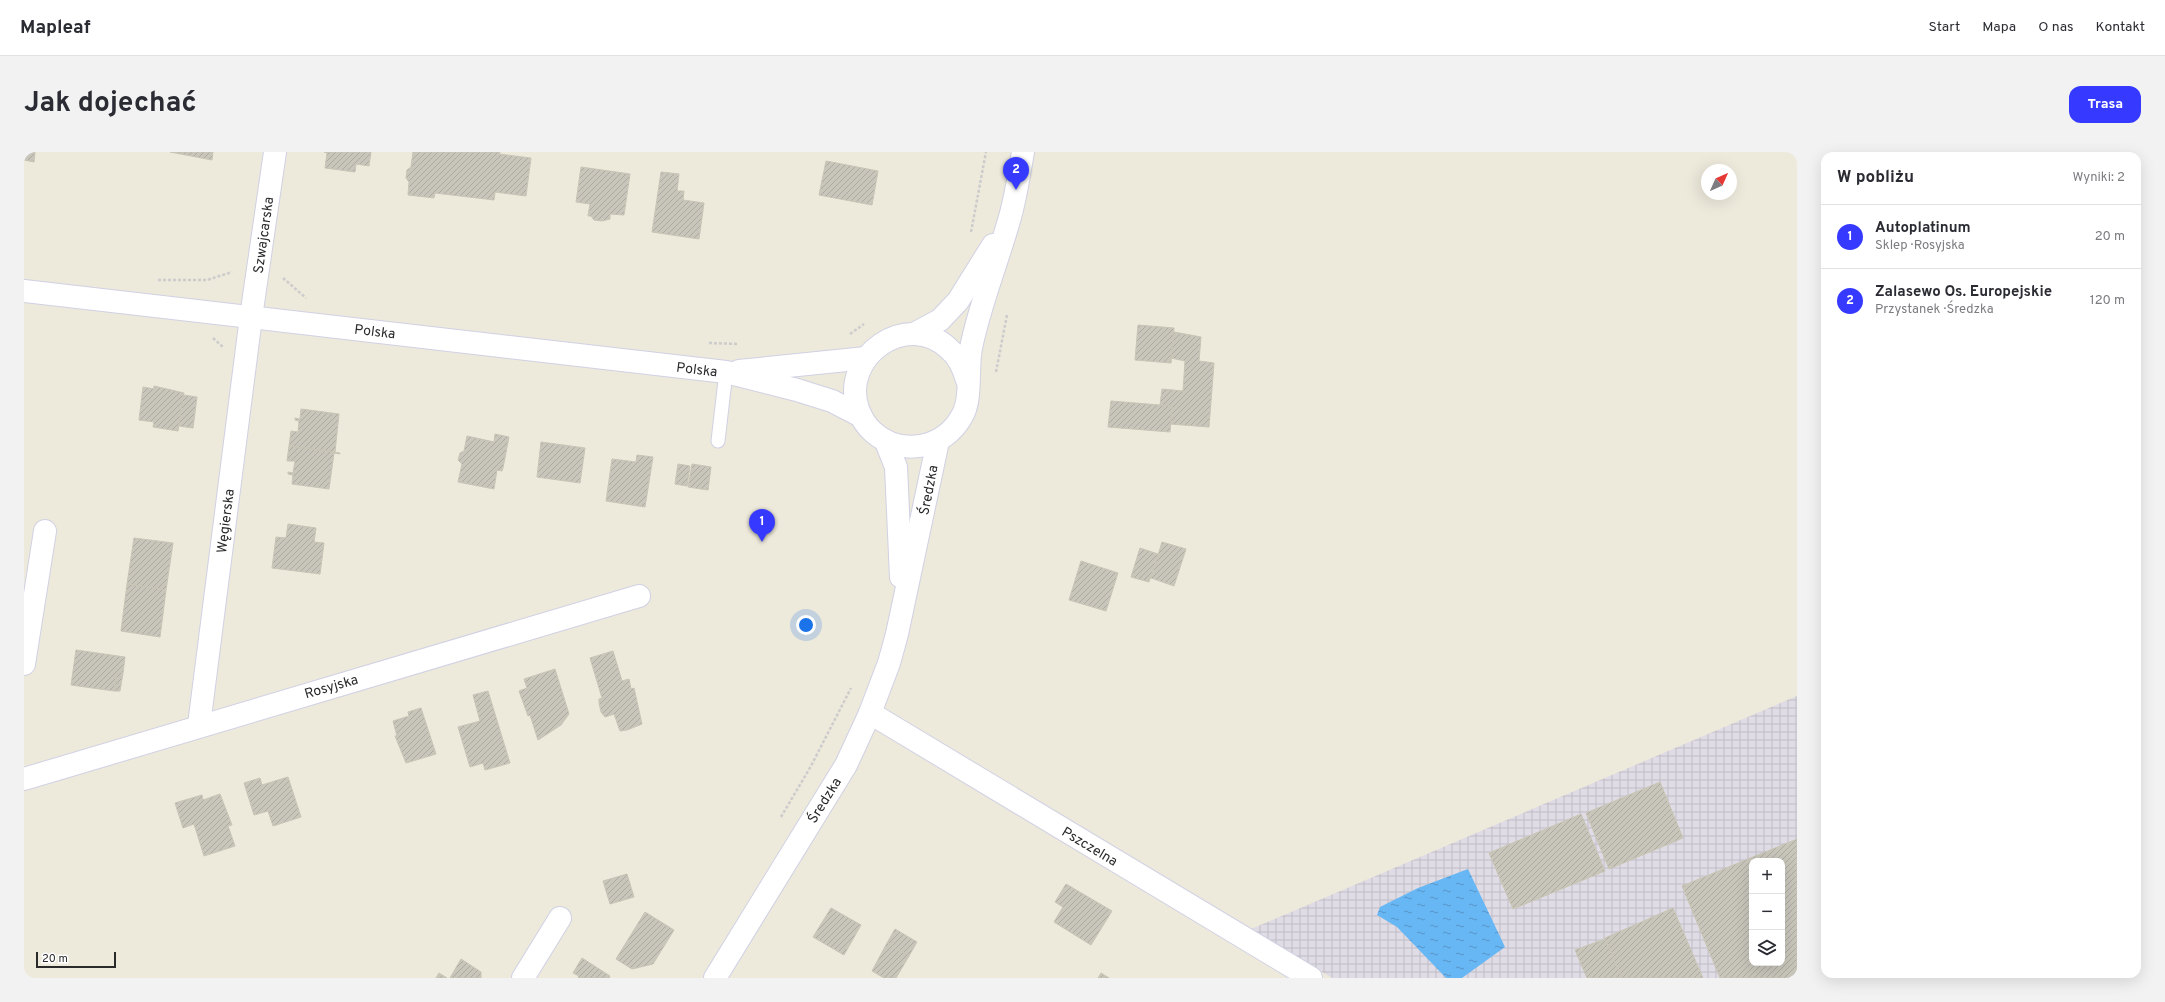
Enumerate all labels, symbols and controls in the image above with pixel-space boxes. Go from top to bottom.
text: Mapleaf [20,16,91,40]
text: Start [1928,19,1960,36]
text: Mapa [1982,19,2016,36]
text: O nas [2038,19,2074,36]
text: Kontakt [2096,19,2145,36]
text: Jak dojechać [24,86,197,122]
button: Trasa [2069,86,2141,123]
pin: 2 [1003,157,1029,190]
north arrow [1701,164,1737,200]
text: W pobliżu [1837,167,1914,189]
text: Wyniki: 2 [2072,170,2125,186]
street label: Szwajcarska [251,196,278,275]
text: Autoplatinum [1875,219,1971,238]
text: 1 [1847,229,1853,245]
text: 20 m [2095,229,2125,245]
text: Sklep · Rosyjska [1875,238,1965,254]
text: Zalasewo Os. Europejskie [1875,283,2052,302]
text: 2 [1846,293,1854,309]
text: 120 m [2090,293,2125,309]
text: Przystanek · Średzka [1875,302,1994,318]
street label: Polska [353,322,396,343]
street label: Polska [675,360,718,381]
street label: Średzka [915,464,943,517]
street label: Węgierska [214,488,239,554]
pin: 1 [749,509,775,542]
your location [796,615,816,635]
street label: Rosyjska [303,672,360,703]
street label: Średzka [804,774,846,827]
street label: Pszczelna [1058,824,1120,871]
map controls [1749,858,1785,966]
button: + [1749,858,1785,894]
button: − [1749,894,1785,930]
button: layers [1749,930,1785,966]
scale bar [36,950,116,969]
text: 20 m [42,952,68,966]

